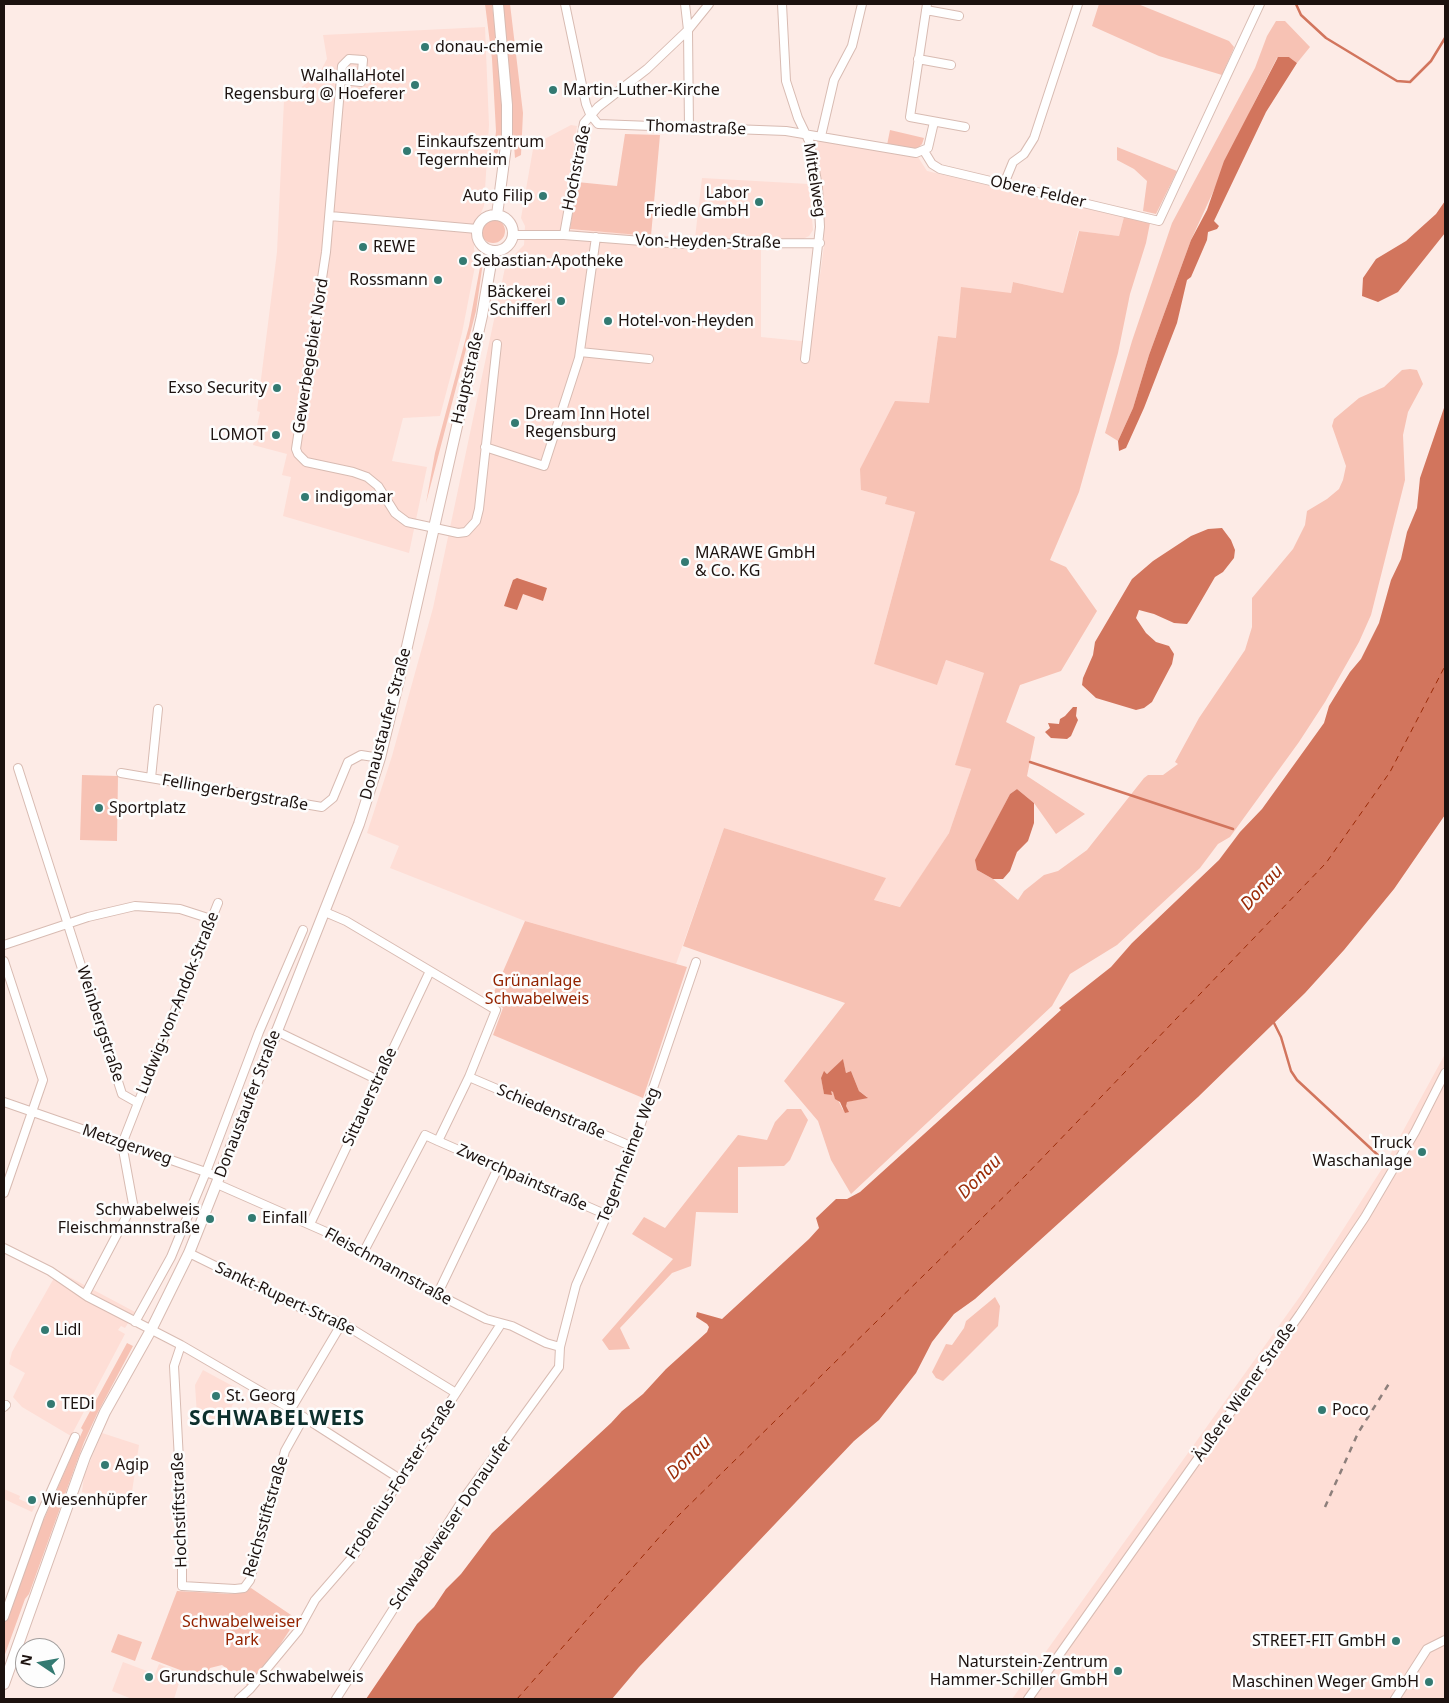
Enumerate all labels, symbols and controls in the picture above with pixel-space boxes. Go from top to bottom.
place label: donau-chemie [435,37,543,57]
marker: donau-chemie [419,41,431,53]
place label: WalhallaHotel Regensburg @ Hoeferer [224,66,405,104]
marker: WalhallaHotel Regensburg @ Hoeferer [409,79,421,91]
place label: Martin-Luther-Kirche [563,80,720,100]
marker: Martin-Luther-Kirche [547,84,559,96]
street label: Thomastraße [646,117,746,139]
street label: Hochstraße [559,123,595,213]
place label: Einkaufszentrum Tegernheim [417,132,544,170]
street label: Mittelweg [799,142,829,218]
marker: Einkaufszentrum Tegernheim [401,145,413,157]
street label: Obere Felder [988,172,1088,212]
place label: Labor Friedle GmbH [645,183,749,221]
place label: Auto Filip [463,186,533,206]
marker: Auto Filip [537,190,549,202]
marker: Labor Friedle GmbH [753,196,765,208]
street label: Von-Heyden-Straße [635,231,781,253]
place label: REWE [373,237,416,257]
marker: REWE [357,241,369,253]
place label: Sebastian-Apotheke [473,251,623,271]
marker: Sebastian-Apotheke [457,255,469,267]
place label: Rossmann [349,270,428,290]
marker: Rossmann [432,274,444,286]
street label: Gewerbegebiet Nord [289,277,333,435]
place label: Bäckerei Schifferl [487,282,551,320]
marker: Bäckerei Schifferl [555,295,567,307]
place label: Hotel-von-Heyden [618,311,754,331]
marker: Hotel-von-Heyden [602,315,614,327]
street label: Hauptstraße [448,330,488,426]
place label: Exso Security [168,378,267,398]
marker: Exso Security [271,382,283,394]
place label: Dream Inn Hotel Regensburg [525,404,650,442]
marker: Dream Inn Hotel Regensburg [509,417,521,429]
place label: LOMOT [210,425,266,445]
marker: LOMOT [270,429,282,441]
place label: indigomar [315,487,393,507]
marker: indigomar [299,491,311,503]
place label: MARAWE GmbH & Co. KG [695,543,816,581]
marker: MARAWE GmbH & Co. KG [679,556,691,568]
street label: Donaustaufer Straße [356,646,416,802]
street label: Fellingerbergstraße [160,771,310,815]
place label: Sportplatz [109,798,186,818]
marker: Sportplatz [93,802,105,814]
water label: Donau [1236,861,1288,915]
street label: Ludwig-von-Andok-Straße [133,909,223,1097]
street label: Weinbergstraße [72,964,128,1084]
park label: Grünanlage Schwabelweis [485,971,589,1009]
street label: Donaustaufer Straße [211,1027,285,1181]
street label: Sittauerstraße [339,1045,401,1149]
street label: Schiedenstraße [494,1080,608,1144]
street label: Tegernheimer Weg [594,1085,664,1225]
street label: Metzgerweg [80,1121,174,1169]
place label: Truck Waschanlage [1312,1133,1412,1171]
street label: Zwerchpaintstraße [454,1141,590,1215]
marker: Truck Waschanlage [1416,1146,1428,1158]
water label: Donau [954,1151,1006,1203]
place label: Schwabelweis Fleischmannstraße [58,1200,200,1238]
place label: Einfall [262,1208,308,1228]
marker: Einfall [246,1212,258,1224]
marker: Schwabelweis Fleischmannstraße [204,1213,216,1225]
street label: Fleischmannstraße [321,1224,455,1310]
street label: Sankt-Rupert-Straße [212,1258,358,1340]
street label: Äußere Wiener Straße [1190,1319,1300,1465]
place label: Lidl [55,1320,81,1340]
marker: Lidl [39,1324,51,1336]
place label: St. Georg [226,1386,296,1406]
marker: St. Georg [210,1390,222,1402]
place label: TEDi [61,1394,95,1414]
street label: Frobenius-Forster-Straße [342,1395,460,1563]
marker: TEDi [45,1398,57,1410]
place label: Poco [1332,1400,1369,1420]
marker: Poco [1316,1404,1328,1416]
district label: SCHWABELWEIS [188,1406,366,1432]
water label: Donau [662,1432,716,1484]
street label: Schwabelweiser Donauufer [386,1433,516,1613]
street label: Hochstiftstraße [168,1452,192,1568]
street label: Reichsstiftstraße [240,1454,292,1580]
place label: Agip [115,1455,149,1475]
marker: Agip [99,1459,111,1471]
place label: Wiesenhüpfer [42,1490,147,1510]
marker: Wiesenhüpfer [26,1494,38,1506]
park label: Schwabelweiser Park [182,1612,302,1650]
place label: STREET-FIT GmbH [1252,1631,1386,1651]
marker: STREET-FIT GmbH [1390,1635,1402,1647]
north arrow [15,1638,65,1688]
text: N [15,1652,36,1668]
place label: Naturstein-Zentrum Hammer-Schiller GmbH [930,1652,1108,1690]
marker: Naturstein-Zentrum Hammer-Schiller GmbH [1112,1665,1124,1677]
place label: Grundschule Schwabelweis [159,1667,364,1687]
marker: Grundschule Schwabelweis [143,1671,155,1683]
place label: Maschinen Weger GmbH [1232,1672,1419,1692]
marker: Maschinen Weger GmbH [1423,1676,1435,1688]

